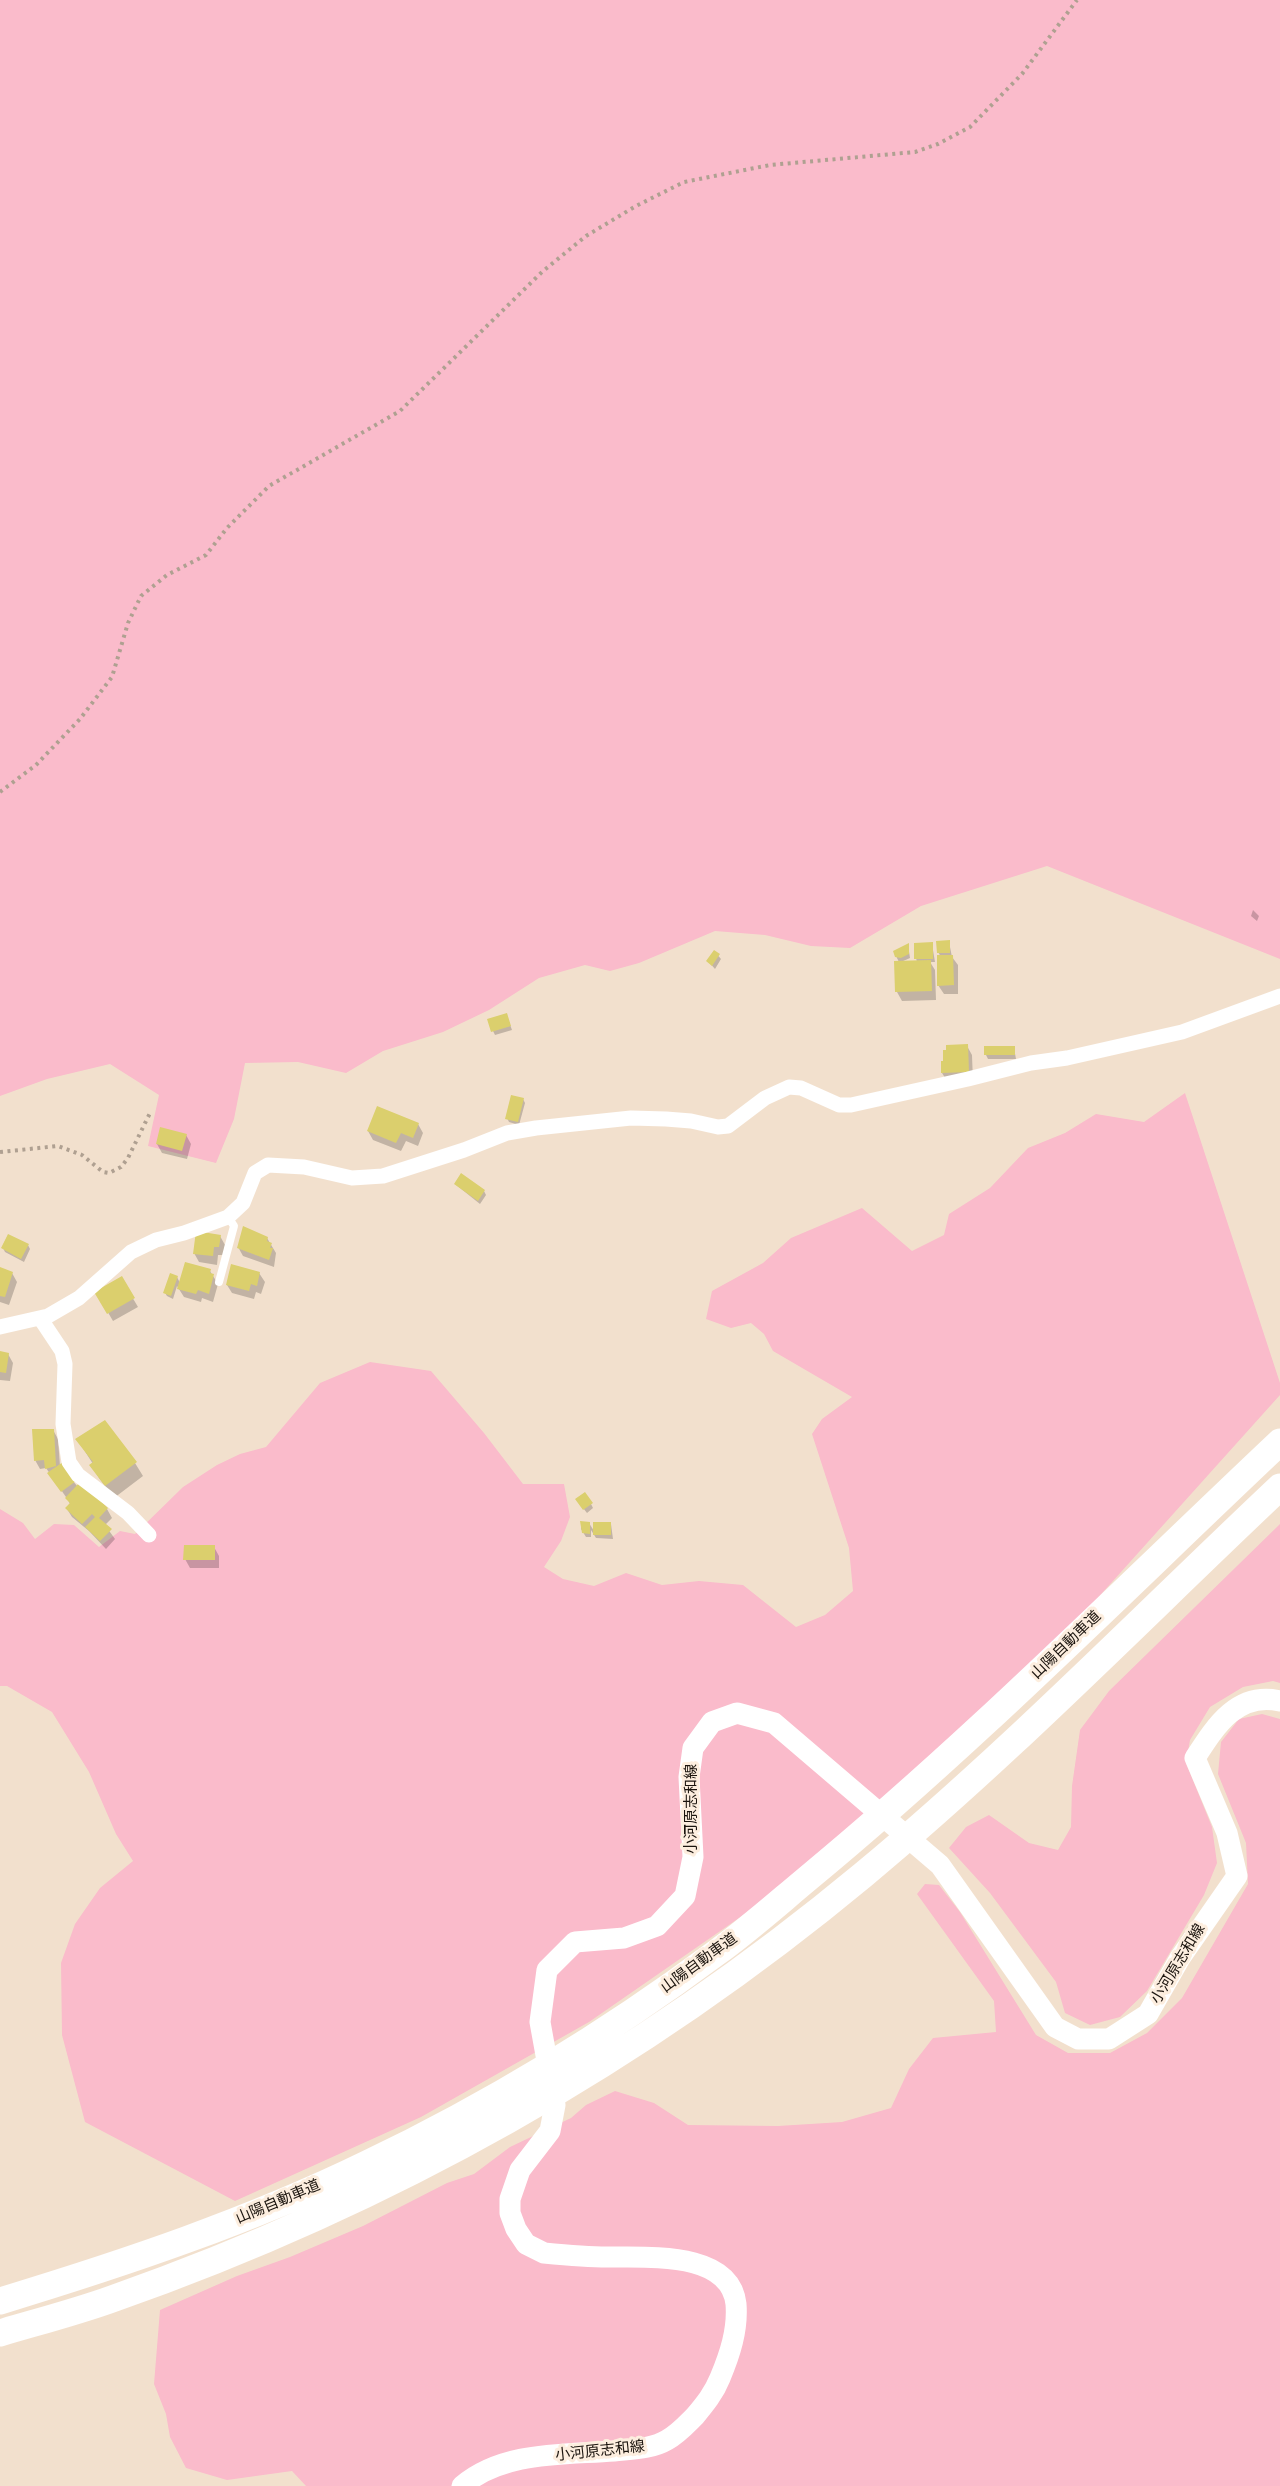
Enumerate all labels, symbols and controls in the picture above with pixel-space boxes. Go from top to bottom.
street label: 山陽自動車道 [1027,1607,1105,1683]
street label: 小河原志和線 [683,1764,701,1854]
street label: 小河原志和線 [1147,1921,1209,2007]
street label: 山陽自動車道 [657,1929,741,1997]
street label: 山陽自動車道 [233,2176,323,2228]
street label: 小河原志和線 [554,2437,646,2465]

